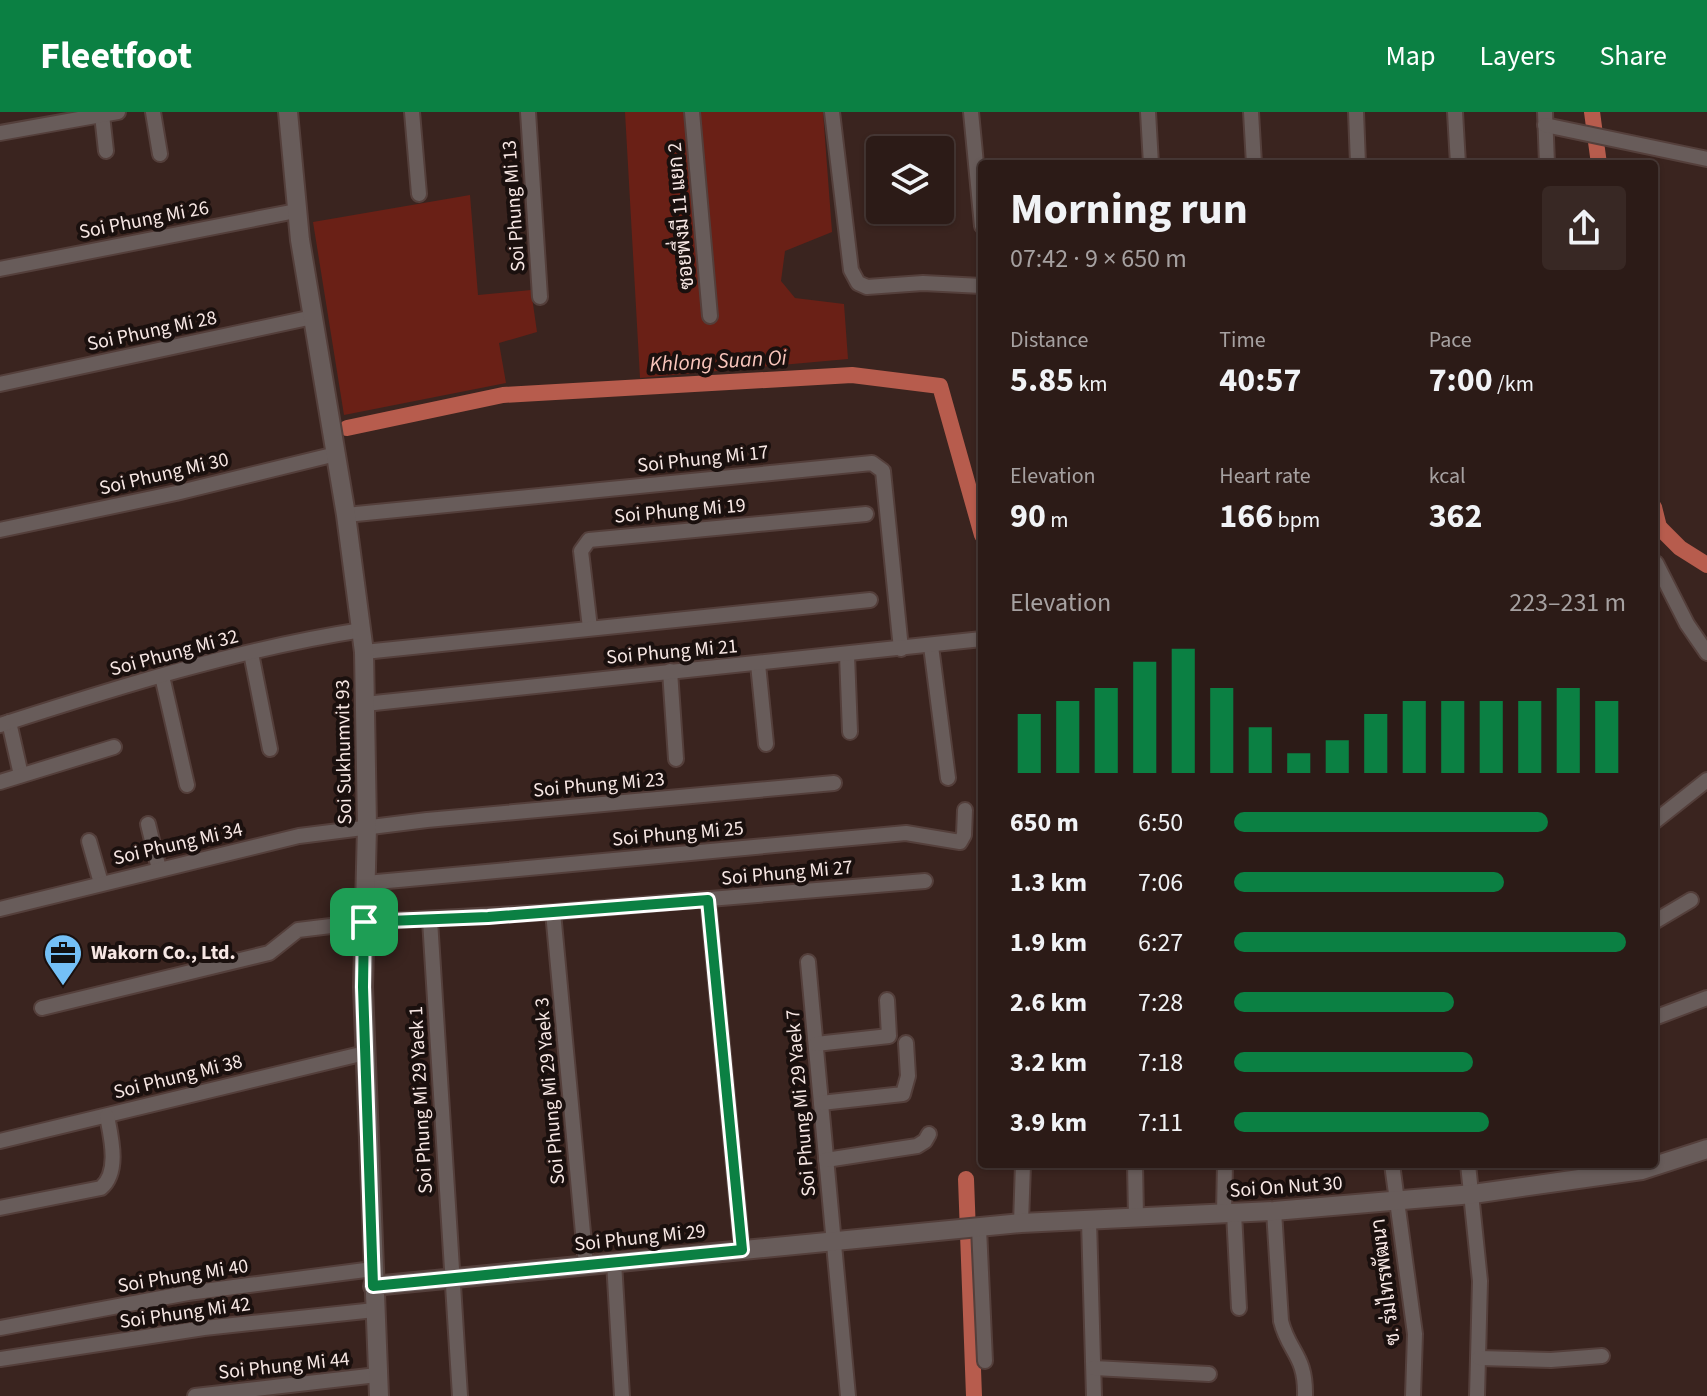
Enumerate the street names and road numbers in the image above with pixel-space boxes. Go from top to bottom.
street label: Soi Phung Mi 13 [495,139,533,273]
street label: ซอยพึ่งมี 11 แยก 2 [657,141,701,291]
street label: Soi Phung Mi 26 [77,194,211,246]
street label: Soi Phung Mi 28 [85,304,219,358]
street label: Soi Phung Mi 17 [636,438,770,480]
street label: Soi Phung Mi 30 [97,446,231,502]
street label: Soi Phung Mi 19 [613,491,747,531]
street label: Soi Phung Mi 32 [107,622,241,684]
street label: Soi Phung Mi 21 [605,632,739,672]
street label: Soi Sukhumvit 93 [329,679,359,825]
street label: Soi Phung Mi 23 [532,765,666,805]
street label: Soi Phung Mi 25 [611,814,745,854]
street label: Soi Phung Mi 34 [111,816,245,872]
street label: Soi Phung Mi 27 [720,853,854,893]
street label: Soi Phung Mi 29 Yaek 3 [528,996,572,1186]
street label: Soi Phung Mi 29 Yaek 1 [402,1005,440,1195]
street label: Soi Phung Mi 29 Yaek 7 [779,1008,823,1198]
street label: Soi Phung Mi 38 [111,1047,245,1107]
street label: Soi On Nut 30 [1229,1169,1343,1205]
street label: Soi Phung Mi 29 [573,1217,707,1259]
street label: ซ. ร่มไทรพัฒนา [1364,1217,1408,1347]
street label: Soi Phung Mi 40 [116,1252,250,1300]
street label: Soi Phung Mi 42 [118,1290,252,1336]
street label: Soi Phung Mi 44 [217,1345,351,1387]

